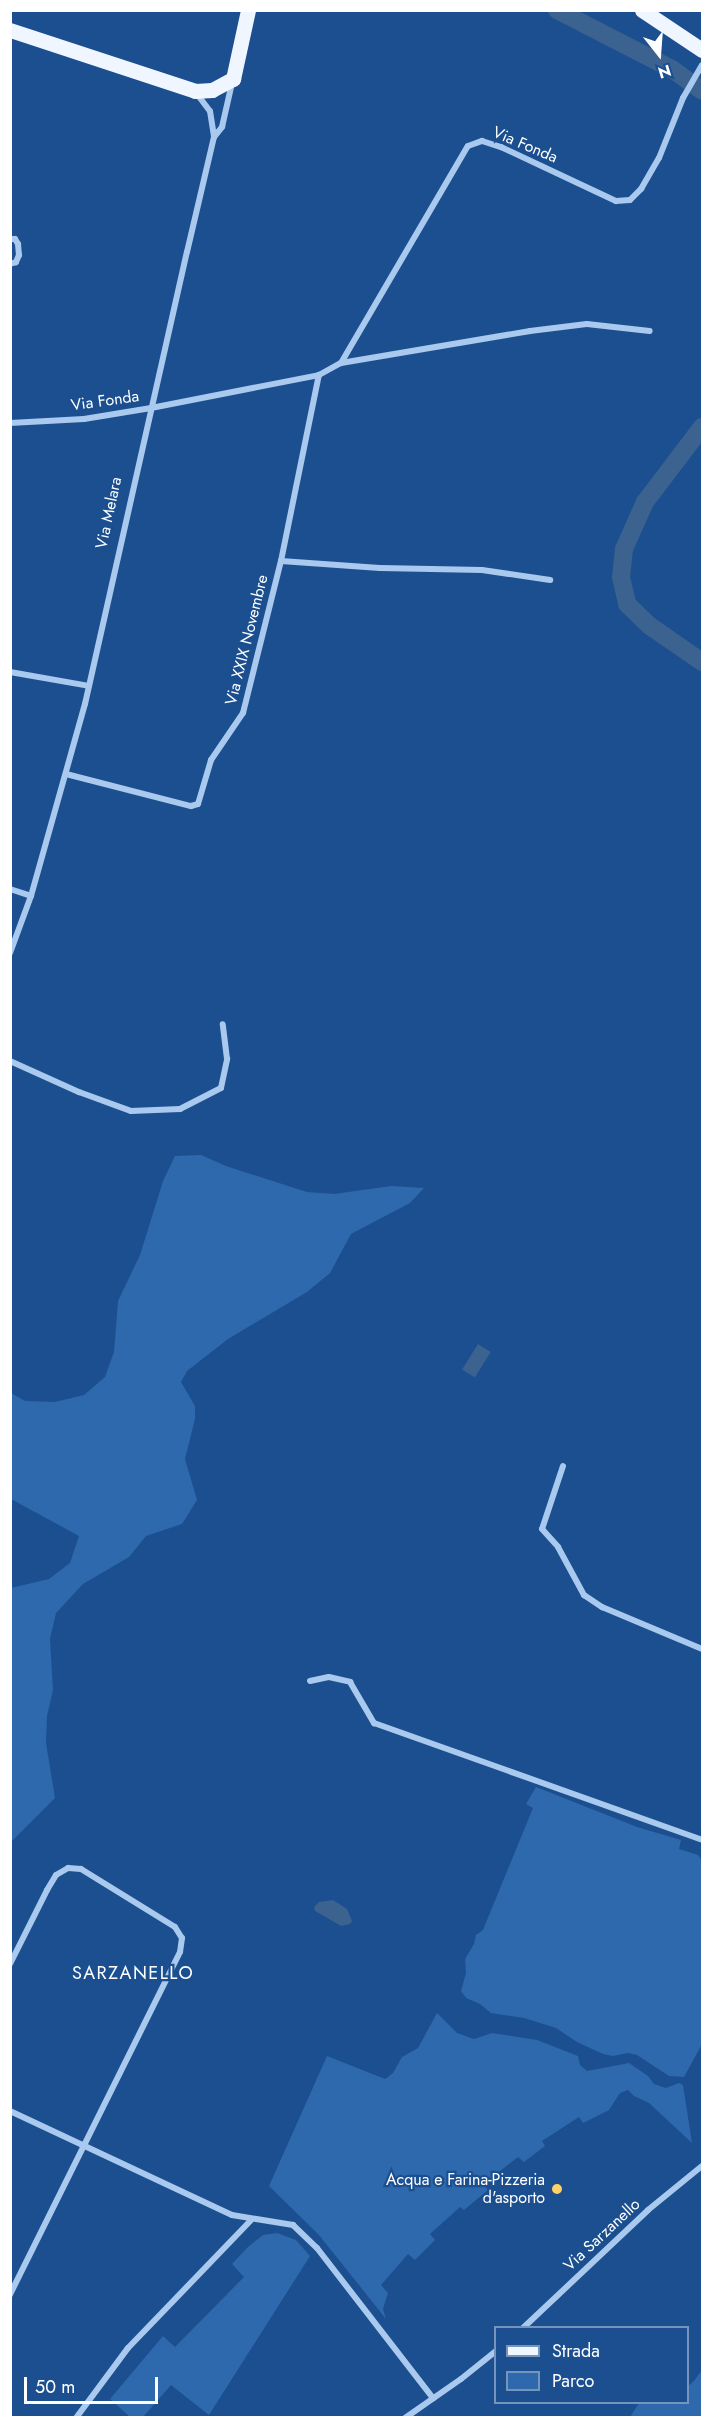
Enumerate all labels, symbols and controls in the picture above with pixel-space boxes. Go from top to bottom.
north arrow [629,24,689,84]
text: N [655,59,674,85]
street label: Via Fonda [490,123,560,167]
street label: Via Fonda [70,387,140,415]
street label: Via Melara [92,475,126,551]
street label: Via XXIX Novembre [222,573,272,707]
district label: SARZANELLO [72,1962,194,1984]
place label: Acqua e Farina-Pizzeria d'asporto [386,2170,545,2208]
marker: Acqua e Farina-Pizzeria d'asporto [550,2182,564,2196]
street label: Via Sarzanello [560,2195,644,2275]
legend [494,2326,689,2404]
text: Strada [552,2338,600,2364]
scale bar [27,2365,160,2403]
text: Parco [552,2368,594,2394]
text: 50 m [35,2374,75,2400]

